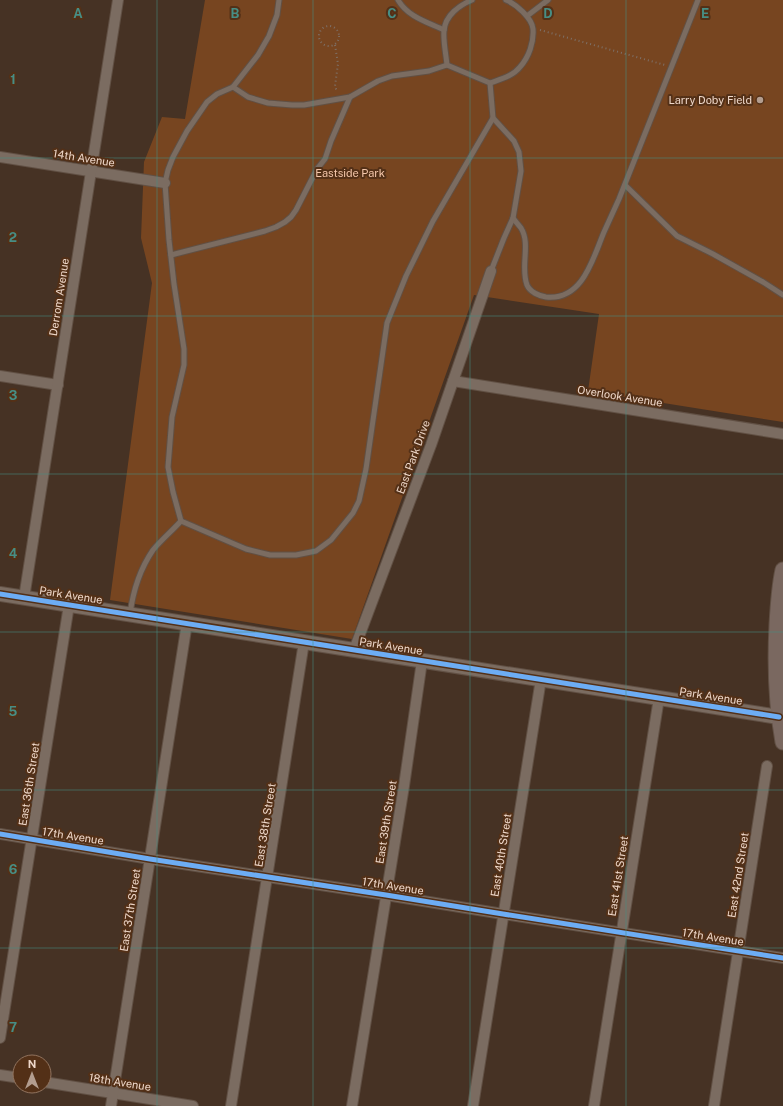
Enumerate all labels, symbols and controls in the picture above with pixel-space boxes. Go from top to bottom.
text: A [73,6,83,21]
text: B [231,6,240,21]
text: C [387,6,397,21]
text: D [543,6,553,21]
text: E [701,6,709,21]
text: 1 [10,72,16,87]
place label: Larry Doby Field [669,94,752,106]
marker: Larry Doby Field [755,95,765,105]
street label: 14th Avenue [52,147,116,169]
park label: Eastside Park [315,167,385,179]
text: 2 [9,230,17,245]
street label: Derrom Avenue [47,257,71,337]
street label: Overlook Avenue [576,383,664,409]
text: 3 [9,388,18,403]
street label: East Park Drive [394,418,432,496]
text: 4 [9,546,18,561]
street label: Park Avenue [38,584,104,606]
street label: Park Avenue [358,635,424,657]
street label: Park Avenue [678,685,744,707]
text: 5 [9,704,18,719]
street label: East 36th Street [16,741,42,827]
street label: East 39th Street [373,779,399,865]
street label: East 38th Street [252,782,278,868]
street label: East 40th Street [488,812,514,898]
street label: 17th Avenue [41,825,105,847]
street label: East 42nd Street [725,831,751,919]
street label: East 41st Street [606,835,630,917]
text: 6 [9,862,18,877]
street label: East 37th Street [118,868,142,952]
street label: 17th Avenue [361,875,425,897]
street label: 17th Avenue [681,926,745,948]
text: 7 [9,1020,17,1035]
north arrow [12,1054,52,1094]
text: N [28,1058,36,1070]
street label: 18th Avenue [88,1071,152,1093]

